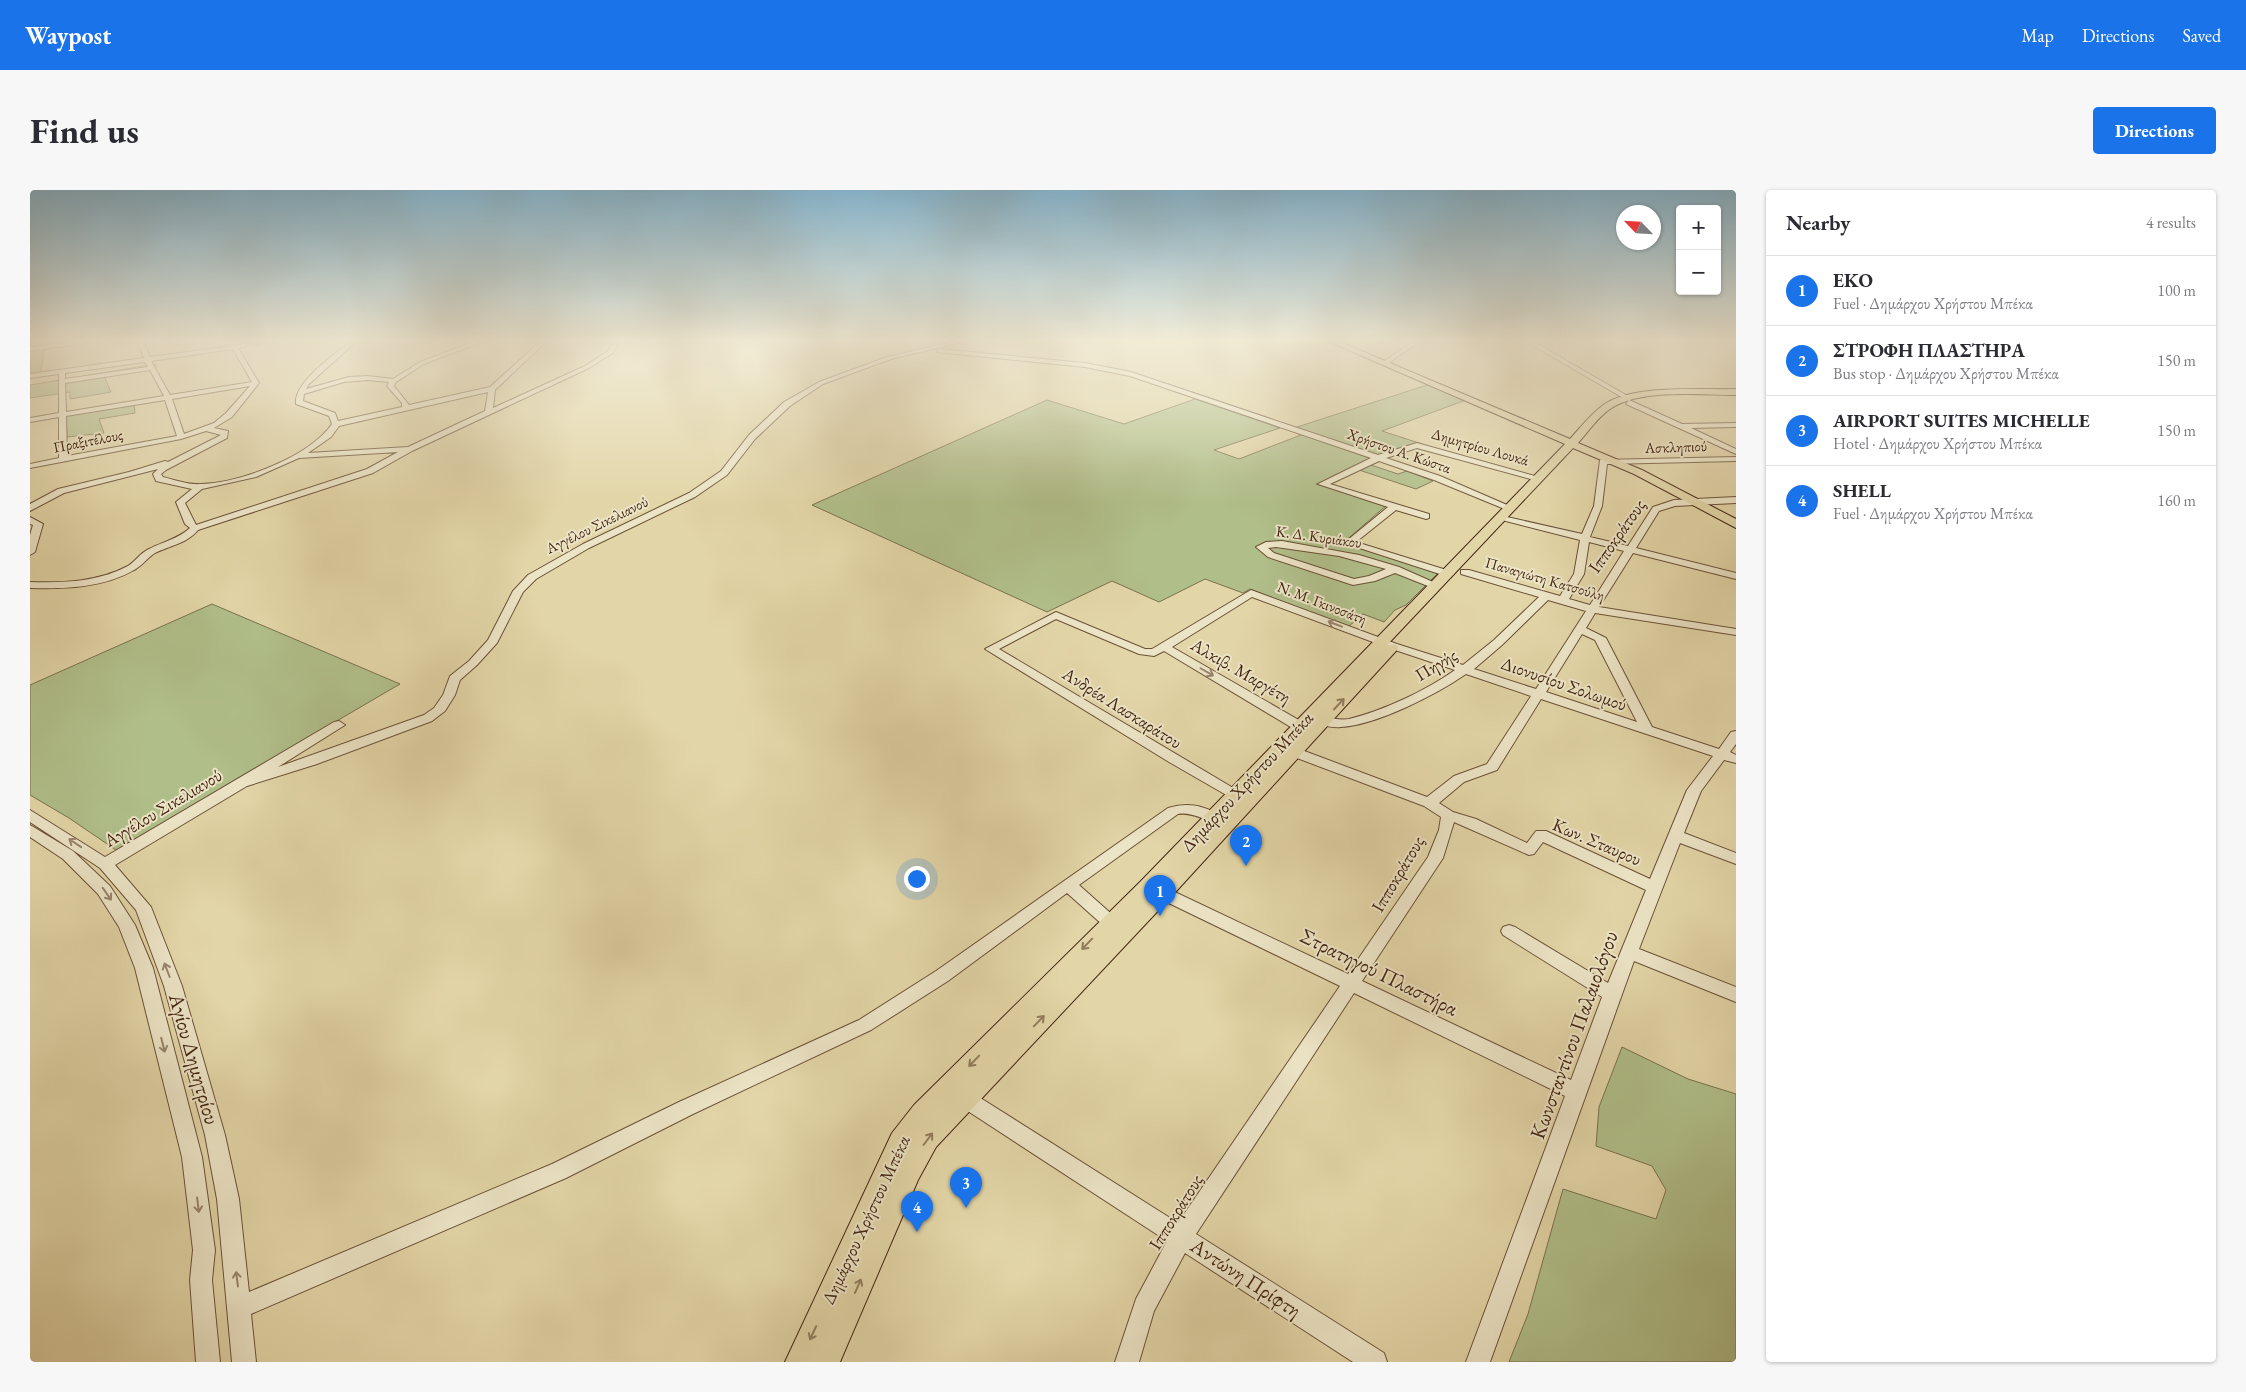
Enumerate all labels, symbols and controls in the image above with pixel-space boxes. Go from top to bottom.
text: Waypost [25,20,111,51]
text: Map [2022,24,2054,47]
text: Directions [2082,24,2154,47]
text: Saved [2182,24,2221,47]
button: Directions [2093,107,2216,154]
text: Find us [30,108,139,153]
north arrow [1616,205,1661,250]
map controls [1676,205,1721,295]
button: + [1676,205,1721,250]
text: Nearby [1786,209,1850,236]
text: 4 results [2146,212,2196,233]
button: − [1676,250,1721,295]
text: ΕΚΟ [1833,268,1873,293]
text: 1 [1798,280,1806,301]
text: 100 m [2157,280,2196,301]
text: Fuel · Δημάρχου Χρήστου Μπέκα [1833,293,2033,314]
text: ΣΤΡΟΦΗ ΠΛΑΣΤΗΡΑ [1833,338,2025,363]
text: 2 [1798,350,1806,371]
text: 150 m [2157,350,2196,371]
text: Bus stop · Δημάρχου Χρήστου Μπέκα [1833,363,2059,384]
text: AIRPORT SUITES MICHELLE [1833,408,2090,433]
text: 3 [1798,420,1806,441]
text: 150 m [2157,420,2196,441]
street label: Πραξιτέλους [51,424,124,457]
street label: Χρήστου Α. Κώστα [1344,424,1454,477]
street label: Δημητρίου Λουκά [1429,424,1531,470]
text: Hotel · Δημάρχου Χρήστου Μπέκα [1833,433,2042,454]
street label: Ασκληπιού [1643,436,1707,457]
text: SHELL [1833,478,1891,503]
text: 4 [1798,490,1806,511]
text: 160 m [2157,490,2196,511]
street label: Αγγέλου Σικελιανού [542,492,651,558]
street label: Ιπποκράτους [1583,494,1650,577]
text: Fuel · Δημάρχου Χρήστου Μπέκα [1833,503,2033,524]
street label: Κ. Δ. Κυριάκου [1275,521,1363,552]
street label: Παναγιώτη Κατσούλη [1483,552,1607,605]
street label: Ν. Μ. Γκινοσάτη [1275,577,1370,628]
one-way arrow [1328,619,1343,628]
street label: Αλκιβ. Μαργέτη [1186,632,1295,709]
street label: Πηγής [1410,643,1461,686]
street label: Διονυσίου Σολωμού [1498,651,1630,716]
street label: Ανδρέα Λασκαράτου [1057,661,1186,754]
one-way arrow [1200,667,1214,677]
one-way arrow [1333,697,1345,710]
street label: Δημάρχου Χρήστου Μπέκα [1176,706,1318,857]
street label: Αγγέλου Σικελιανού [99,763,226,852]
street label: Κων. Σταυρου [1549,813,1645,871]
pin: 2 [1230,825,1262,866]
street label: Ιπποκράτους [1366,831,1429,916]
one-way arrow [68,837,82,847]
your location [904,866,930,892]
pin: 1 [1144,875,1176,916]
one-way arrow [102,887,112,901]
street label: Στρατηγού Πλαστήρα [1296,922,1463,1022]
street label: Κωνσταντίνου Παλαιολόγου [1523,927,1624,1143]
one-way arrow [1082,938,1094,950]
one-way arrow [162,963,171,979]
street label: Αγίου Δημητρίου [163,989,226,1128]
one-way arrow [1033,1015,1045,1027]
one-way arrow [159,1037,168,1053]
one-way arrow [968,1055,980,1067]
street label: Δημάρχου Χρήστου Μπέκα [816,1131,915,1308]
one-way arrow [923,1132,933,1146]
pin: 3 [950,1167,982,1208]
street label: Ιπποκράτους [1143,1170,1208,1254]
pin: 4 [901,1191,933,1232]
one-way arrow [193,1197,203,1213]
street label: Αντώνη Πρίφτη [1185,1231,1307,1323]
one-way arrow [232,1271,242,1287]
one-way arrow [854,1279,863,1294]
one-way arrow [808,1325,817,1340]

